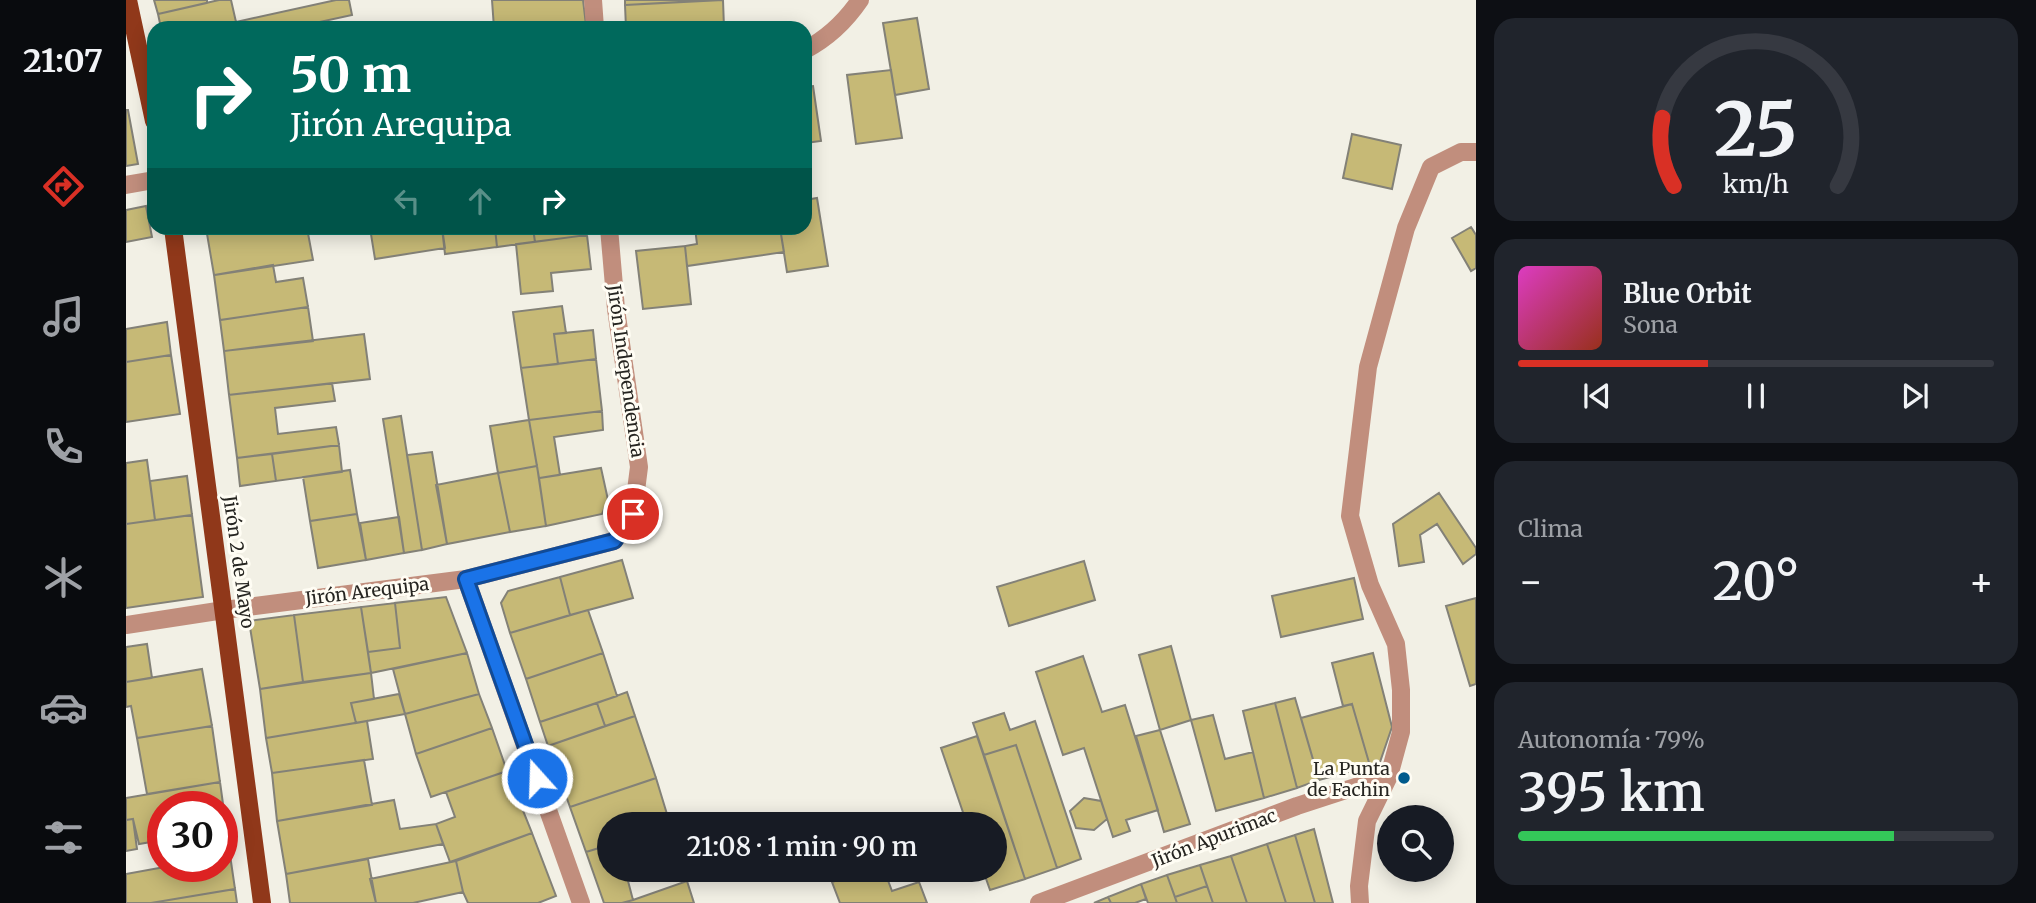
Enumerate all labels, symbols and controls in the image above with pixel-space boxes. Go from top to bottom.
text: 21:07 [23,41,103,81]
text: 50 m [290,44,411,105]
icon: right [175,49,266,140]
text: 25 [1714,84,1798,176]
text: Jirón Arequipa [290,105,512,145]
icon: directions [39,162,88,211]
text: km/h [1723,167,1789,199]
icon: left [388,182,426,220]
icon: ahead [461,182,499,220]
icon: right [534,182,572,220]
text: Blue Orbit [1623,277,1752,310]
street label: Jirón Independencia [602,282,650,459]
icon: music [39,292,88,341]
text: Sona [1623,310,1678,339]
icon: previous [1578,377,1616,415]
icon: pause [1737,377,1775,415]
icon: next [1896,377,1934,415]
icon: phone [39,422,88,471]
pin [603,484,663,544]
street label: Jirón 2 de Mayo [218,493,260,630]
icon: arrive [614,495,652,533]
text: Clima [1518,514,1583,543]
text: 20° [1713,549,1799,614]
icon: climate [39,553,88,602]
text: − [1518,558,1543,605]
text: + [1969,558,1994,605]
street label: Jirón Arequipa [303,572,431,610]
icon: car [39,683,88,732]
text: Autonomía · 79% [1518,725,1705,754]
position arrow [500,741,574,815]
place label: La Punta de Fachin [1307,757,1390,801]
text: 395 km [1518,760,1705,825]
marker: La Punta de Fachin [1396,770,1412,786]
speed limit sign: 30 [147,791,238,882]
street label: Jirón Apurimac [1147,804,1280,873]
map controls [1377,805,1454,882]
button: search [1377,805,1454,882]
icon: filters [39,813,88,862]
text: 21:08 · 1 min · 90 m [686,830,918,863]

